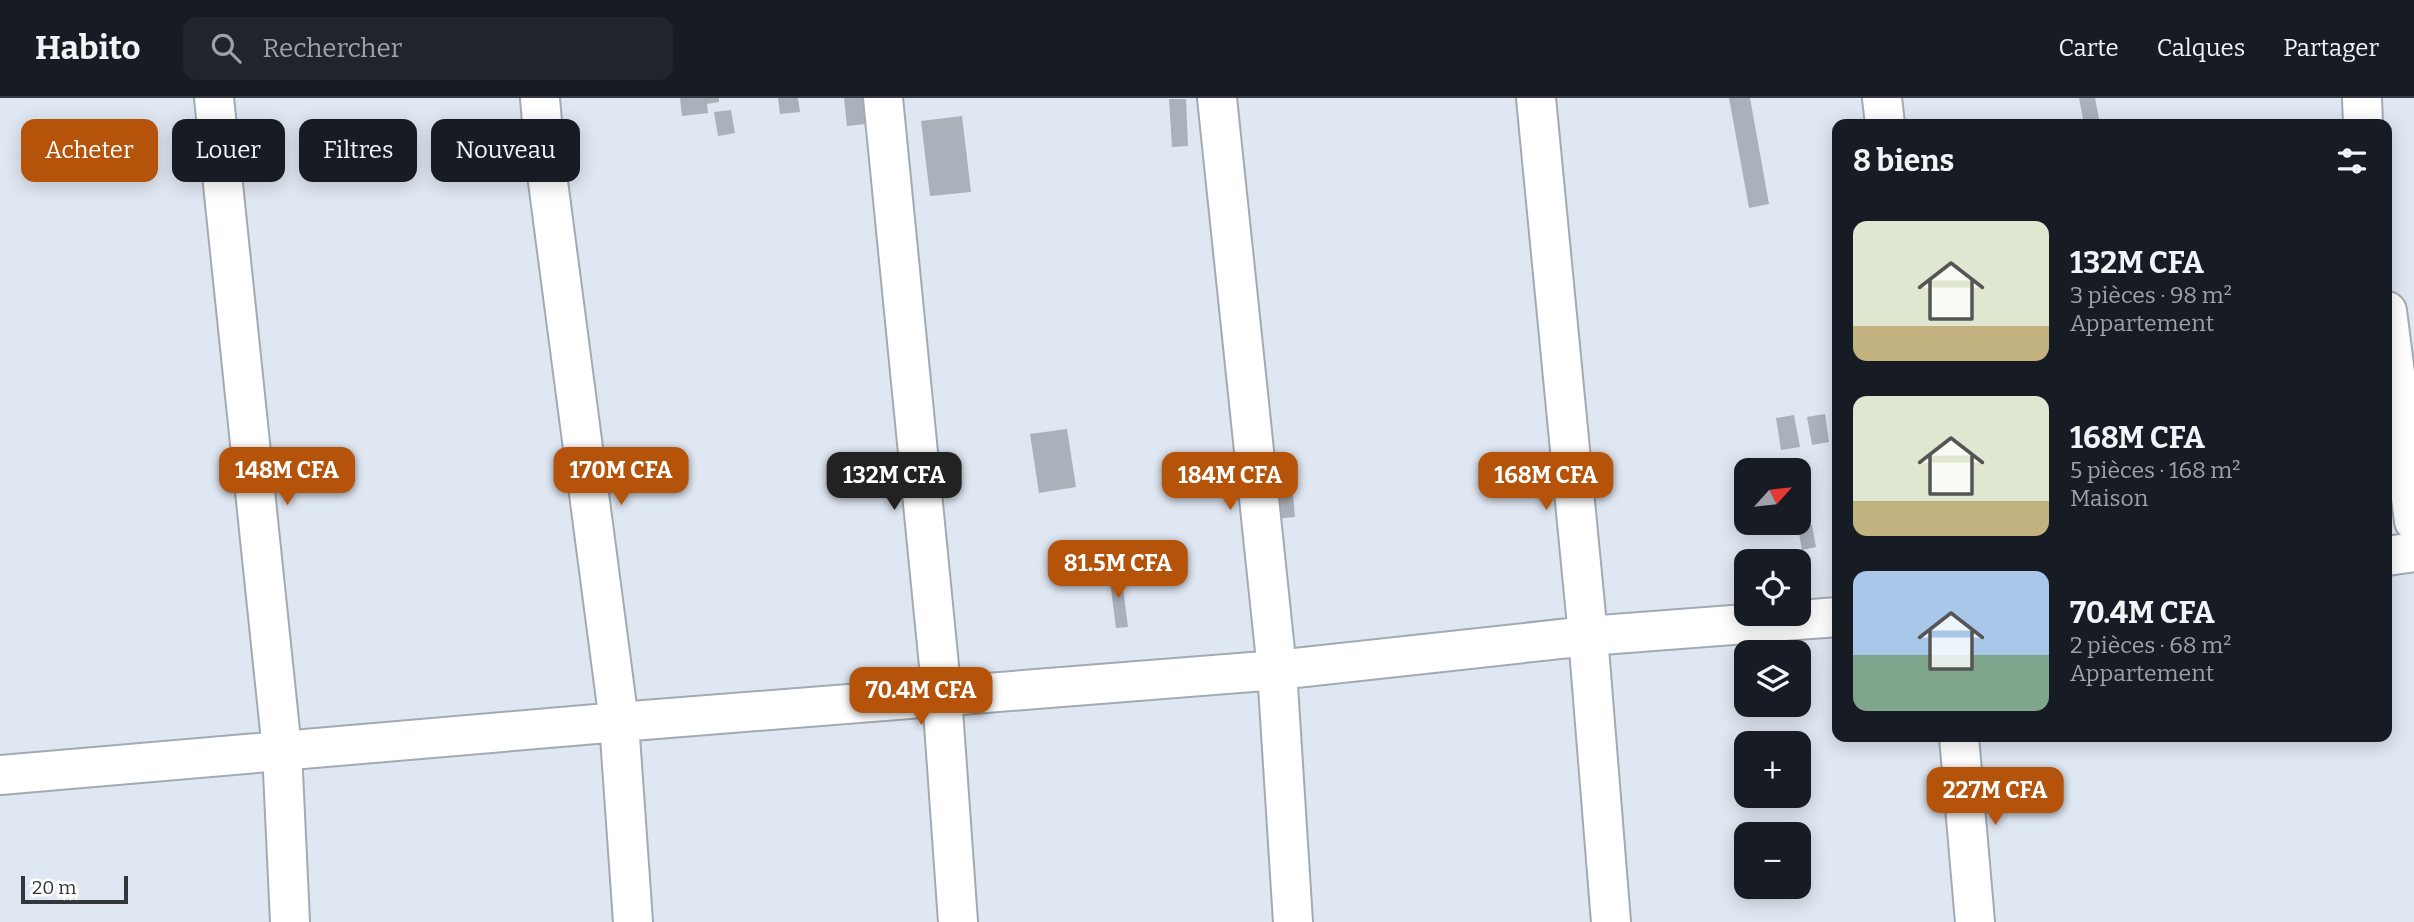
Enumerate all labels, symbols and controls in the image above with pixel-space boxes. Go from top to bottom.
search box [183,17,673,80]
text: Habito [35,28,141,68]
icon: search [207,29,245,67]
text: Rechercher [263,33,402,64]
text: Carte [2059,34,2119,62]
text: Calques [2157,34,2245,62]
text: Partager [2283,34,2379,62]
chip: Acheter [21,119,158,182]
chip: Louer [172,119,285,182]
chip: Filtres [299,119,417,182]
chip: Nouveau [431,119,580,182]
icon: filters [2333,142,2371,180]
text: 8 biens [1853,143,1954,179]
text: 132M CFA [2070,245,2204,281]
icon: home [1909,249,1993,333]
text: 3 pièces · 98 m² [2070,281,2232,309]
text: Appartement [2070,309,2214,337]
text: 168M CFA [2070,420,2205,456]
icon: home [1909,424,1993,508]
pin: 148M CFA [215,448,359,507]
pin: 170M CFA [549,448,693,507]
pin: 132M CFA [822,452,966,512]
pin: 184M CFA [1158,452,1302,512]
pin: 168M CFA [1474,452,1618,512]
text: 148M CFA [235,456,339,484]
text: 170M CFA [570,456,672,484]
text: 5 pièces · 168 m² [2070,456,2240,484]
north arrow [1734,458,1811,536]
map controls [1734,458,1811,899]
text: 132M CFA [843,461,945,489]
text: 184M CFA [1178,461,1282,489]
text: 168M CFA [1494,461,1598,489]
text: Maison [2070,484,2148,512]
pin: 81.5M CFA [1038,540,1198,600]
text: 81.5M CFA [1064,549,1172,577]
button: locate [1734,549,1811,626]
text: 70.4M CFA [2070,595,2215,631]
icon: home [1909,599,1993,683]
text: 2 pièces · 68 m² [2070,631,2231,659]
button: layers [1734,640,1811,717]
text: Appartement [2070,659,2214,687]
pin: 70.4M CFA [841,668,1001,727]
text: 70.4M CFA [866,676,976,704]
button: + [1734,731,1811,808]
pin: 227M CFA [1923,768,2067,827]
text: 227M CFA [1943,776,2047,804]
button: − [1734,822,1811,899]
scale bar [21,873,128,905]
text: 20 m [32,876,76,899]

